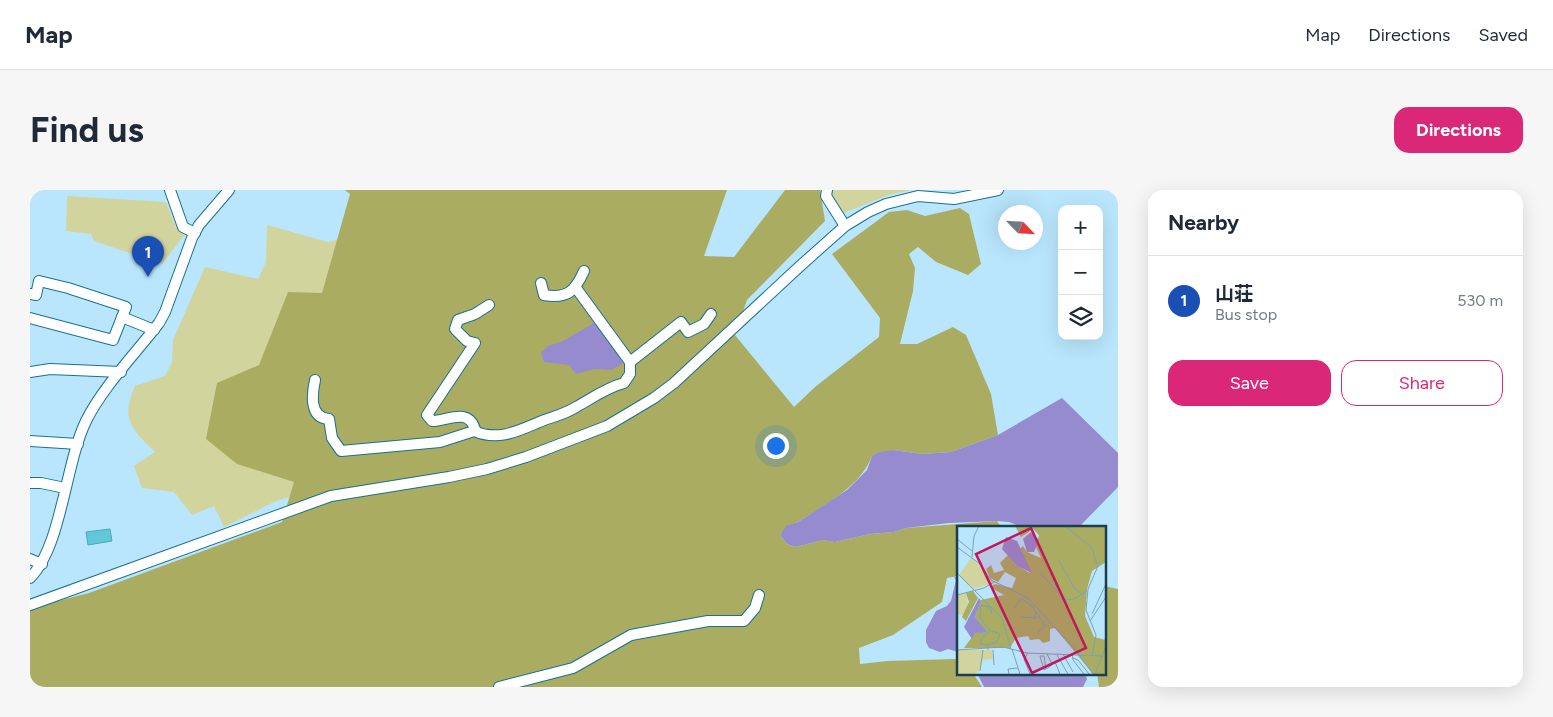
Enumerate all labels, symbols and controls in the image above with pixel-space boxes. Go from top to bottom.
text: Map [25,20,73,49]
text: Map [1305,24,1340,46]
text: Directions [1368,24,1450,46]
text: Saved [1478,24,1528,46]
button: Directions [1394,107,1523,153]
text: Find us [30,109,144,151]
north arrow [998,205,1043,250]
map controls [1058,205,1103,340]
button: + [1058,205,1103,250]
text: Nearby [1168,210,1239,235]
pin: 1 [132,236,164,277]
button: − [1058,250,1103,295]
text: 山荘 [1215,282,1253,305]
text: 1 [1181,291,1187,310]
text: 530 m [1457,291,1503,310]
button: layers [1058,295,1103,340]
text: Bus stop [1215,305,1277,324]
button: Save [1168,360,1331,406]
button: Share [1341,360,1503,406]
your location [763,433,789,459]
inset map [957,526,1106,674]

